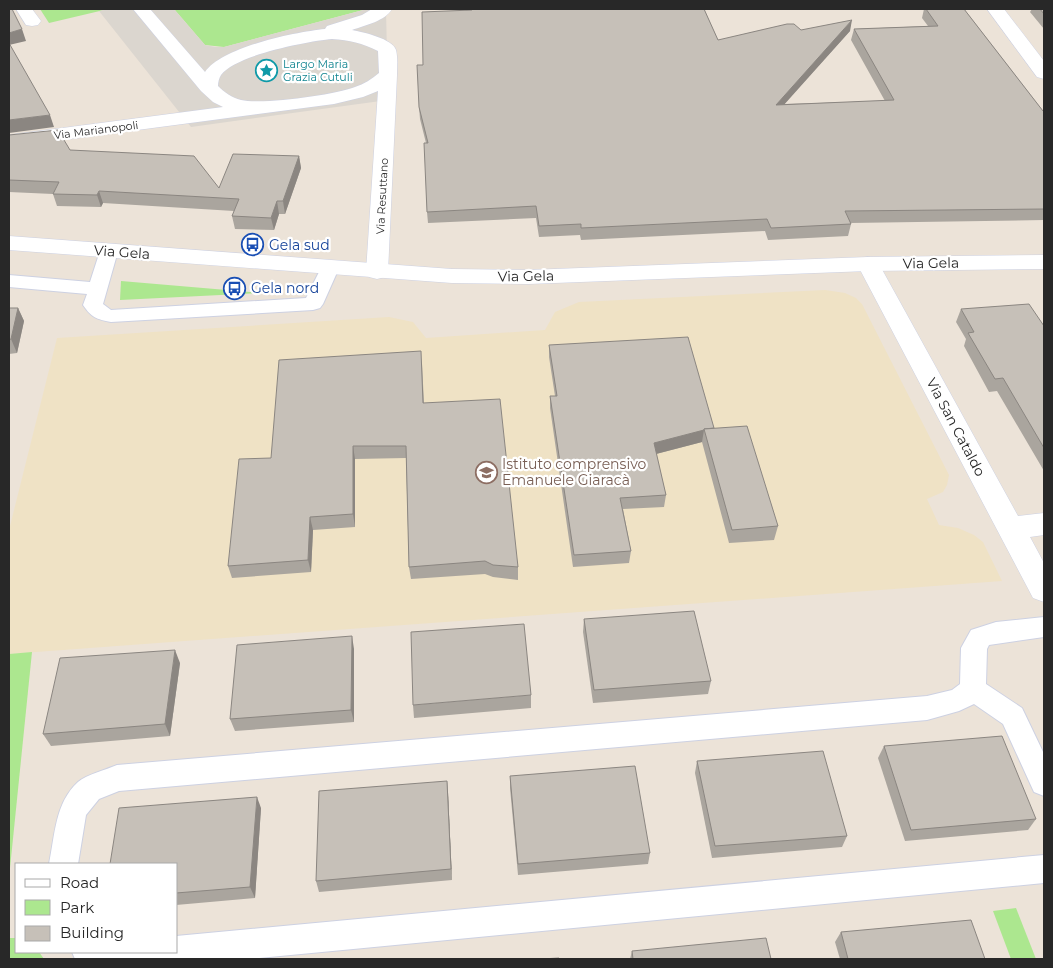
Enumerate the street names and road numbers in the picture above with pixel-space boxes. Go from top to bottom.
street label: Via Marianopoli [53,118,139,142]
street label: Via Resuttano [373,157,391,235]
street label: Via Gela [93,241,151,263]
street label: Via Gela [903,254,959,272]
street label: Via Gela [498,267,554,285]
street label: Via San Cataldo [922,375,990,480]

